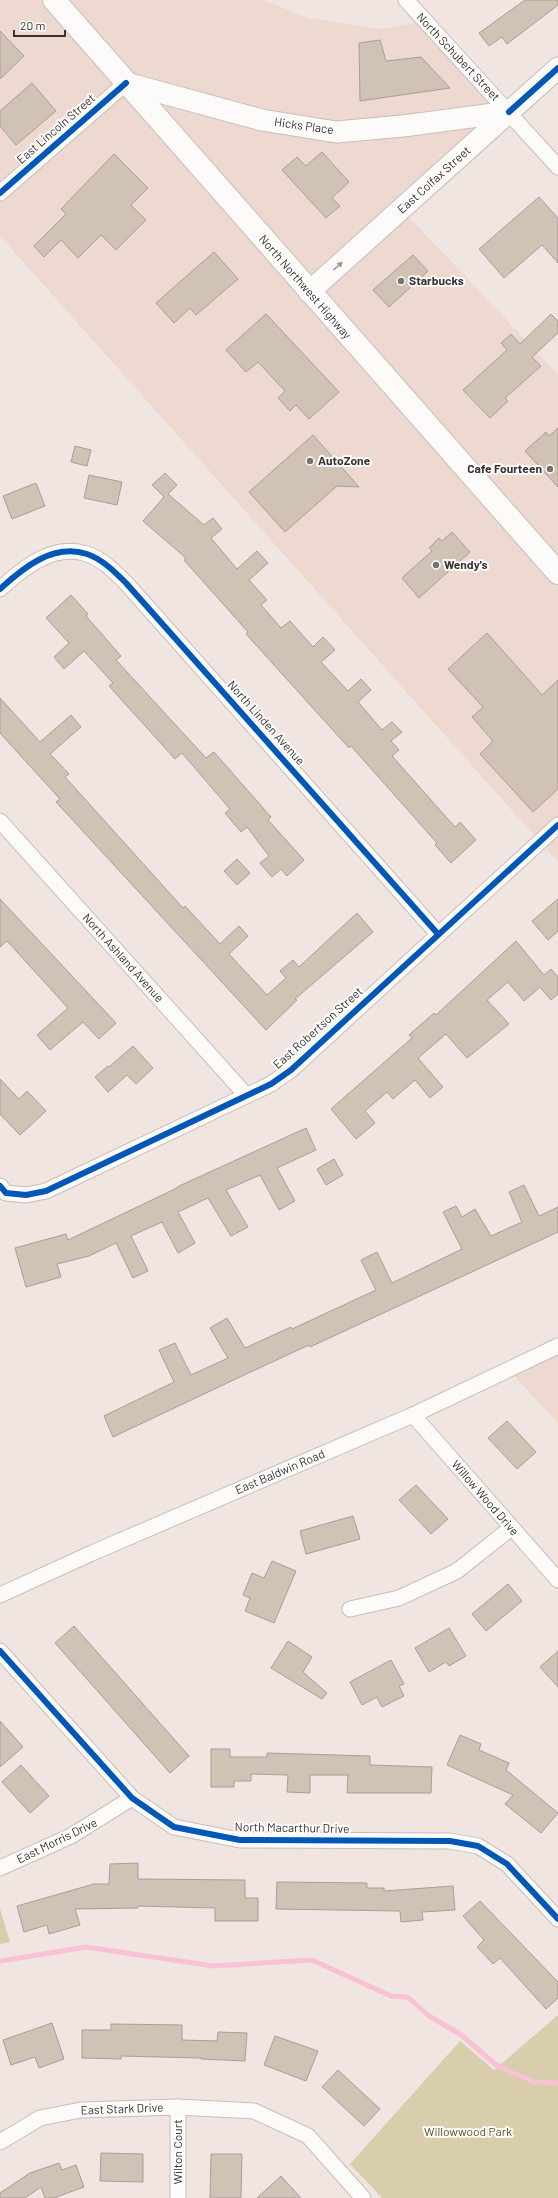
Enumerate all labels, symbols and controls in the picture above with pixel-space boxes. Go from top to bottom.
street label: North Schubert Street [414,9,503,103]
scale bar [14,12,65,38]
text: 20 m [20,18,46,32]
street label: East Lincoln Street [13,90,97,166]
street label: Hicks Place [274,114,335,136]
street label: East Colfax Street [394,143,473,216]
street label: North Northwest Highway [257,231,355,342]
one-way arrow [333,261,344,270]
place label: Starbucks [409,273,464,287]
marker: Starbucks [396,276,406,286]
place label: AutoZone [318,453,371,467]
marker: AutoZone [305,456,315,466]
place label: Cafe Fourteen [467,461,542,475]
marker: Cafe Fourteen [545,464,555,474]
place label: Wendy's [444,557,487,571]
marker: Wendy's [431,560,441,570]
street label: North Linden Avenue [225,677,308,767]
street label: North Ashland Avenue [80,910,167,1004]
street label: East Robertson Street [270,983,365,1071]
street label: East Baldwin Road [233,1446,326,1496]
street label: Willow Wood Drive [449,1457,522,1538]
street label: East Morris Drive [14,1815,99,1866]
street label: North Macarthur Drive [234,1819,350,1835]
street label: East Stark Drive [80,2100,164,2116]
street label: Wilton Court [170,2119,184,2185]
park label: Willowwood Park [424,2124,512,2138]

